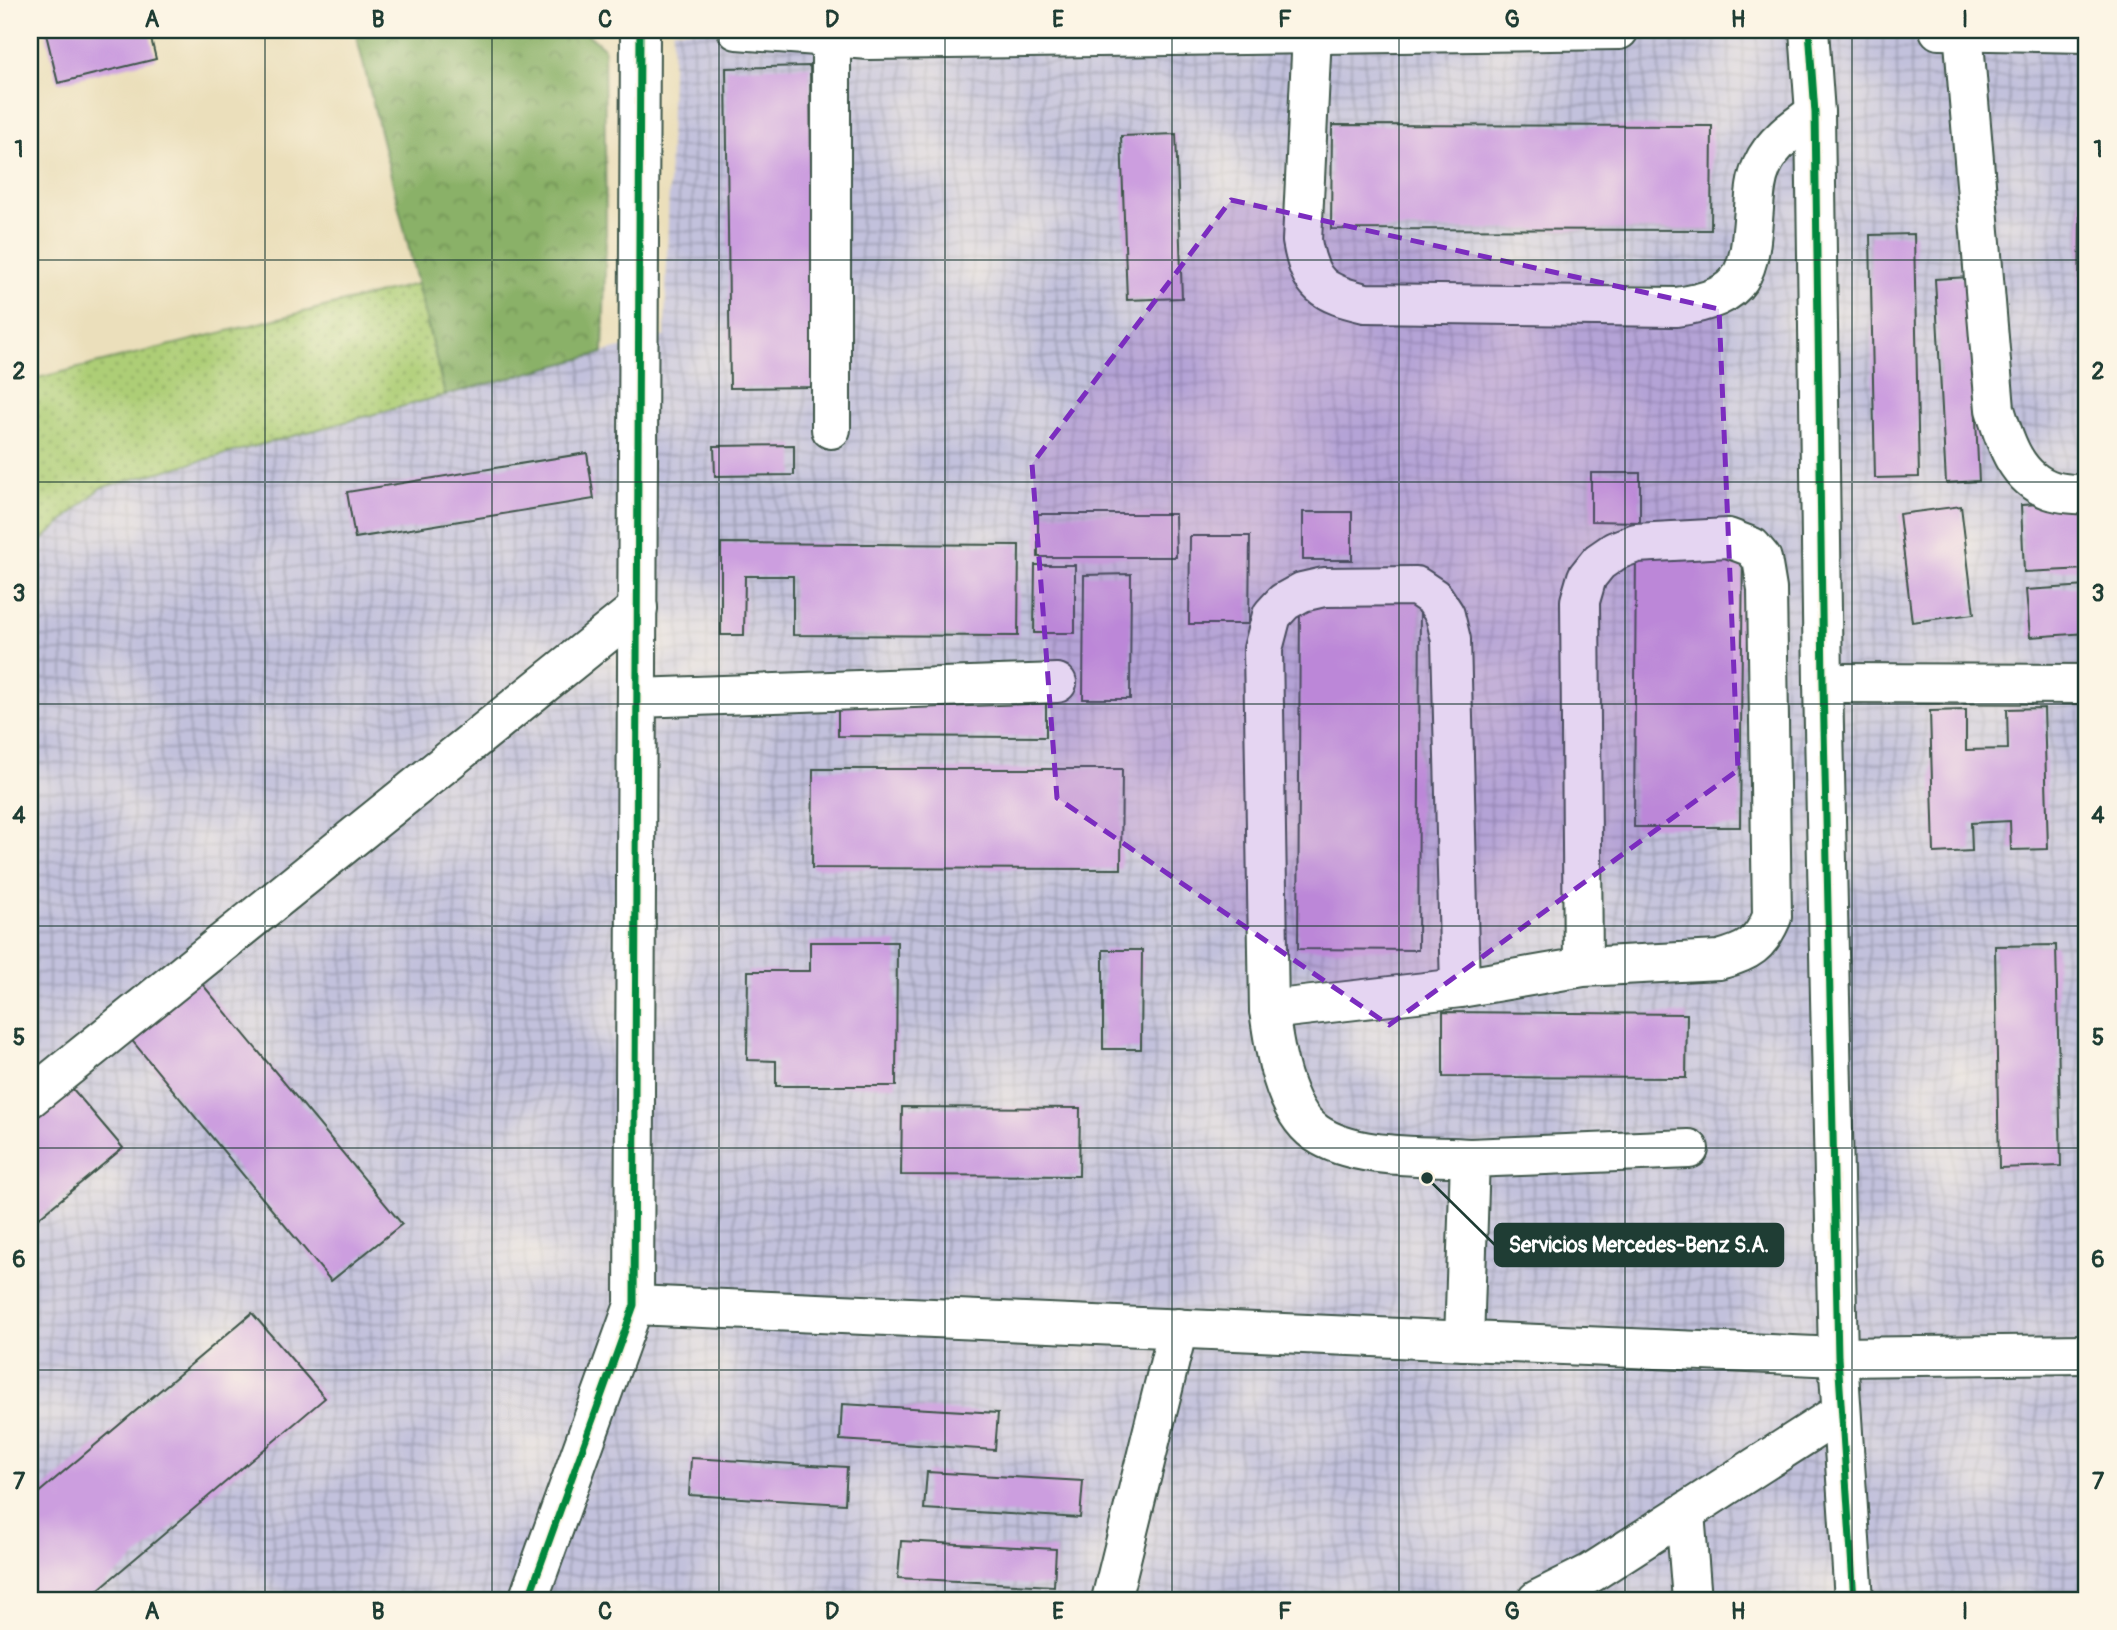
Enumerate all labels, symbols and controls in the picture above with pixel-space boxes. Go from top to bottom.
text: A [145,5,160,34]
text: B [371,5,385,34]
text: C [598,5,612,34]
text: D [825,5,839,34]
text: E [1052,5,1064,34]
text: F [1278,5,1292,34]
text: G [1504,5,1520,34]
text: H [1731,5,1745,34]
text: I [1962,5,1968,34]
text: 1 [15,135,24,164]
text: 1 [2094,135,2103,164]
text: 2 [13,357,26,386]
text: 2 [2092,357,2105,386]
text: 3 [13,579,25,608]
text: 3 [2092,579,2104,608]
text: 4 [12,801,26,830]
text: 4 [2091,801,2105,830]
text: 5 [13,1023,25,1052]
text: 5 [2092,1023,2104,1052]
callout: Servicios Mercedes-Benz S.A. [1495,1224,1783,1266]
text: Servicios Mercedes-Benz S.A. [1509,1232,1769,1259]
text: 6 [12,1245,26,1274]
text: 6 [2091,1245,2105,1274]
text: 7 [13,1467,26,1496]
text: 7 [2092,1467,2105,1496]
text: A [145,1597,160,1626]
text: B [371,1597,385,1626]
text: C [598,1597,612,1626]
text: D [825,1597,839,1626]
text: E [1052,1597,1064,1626]
text: F [1278,1597,1292,1626]
text: G [1504,1597,1520,1626]
text: H [1731,1597,1745,1626]
text: I [1962,1597,1968,1626]

